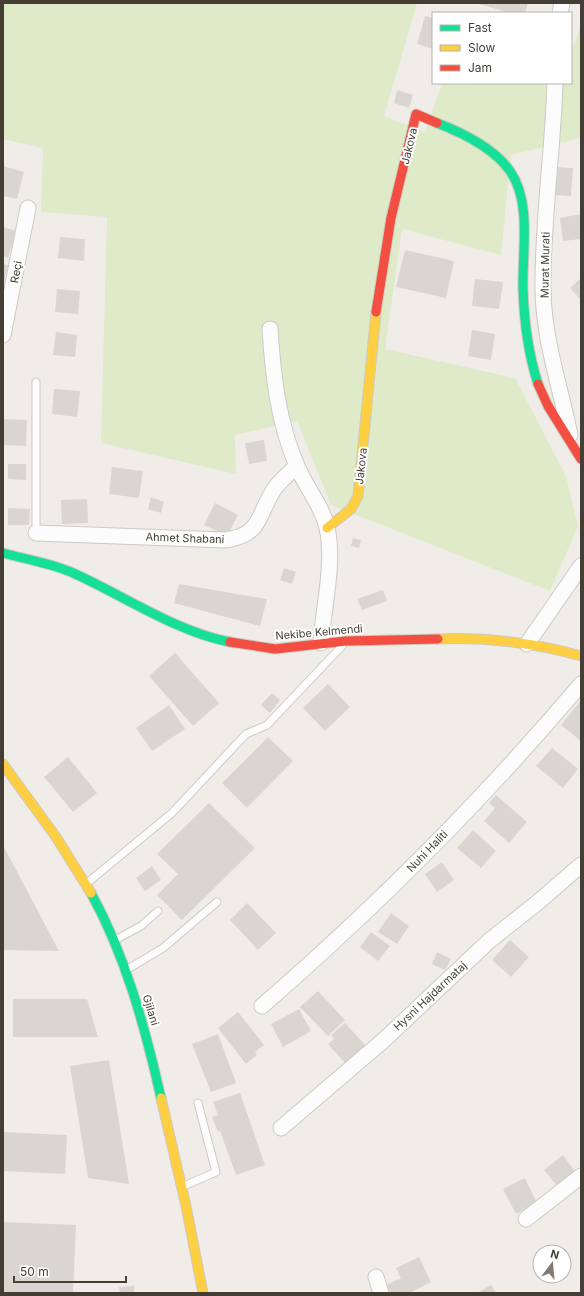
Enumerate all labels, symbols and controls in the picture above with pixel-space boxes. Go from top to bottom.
legend [432,12,572,84]
text: Fast [468,20,492,35]
text: Slow [468,40,496,55]
text: Jam [468,60,492,75]
street label: Jakova [398,126,420,166]
street label: Murat Murati [537,232,553,298]
street label: Reçi [7,260,25,284]
street label: Jakova [352,447,370,485]
street label: Ahmet Shabani [145,530,225,546]
street label: Nekibe Kelmendi [275,621,363,643]
street label: Nuhi Haliti [404,827,450,875]
street label: Hysni Hajdarmataj [390,958,470,1034]
street label: Gjilani [140,993,162,1027]
north arrow [532,1244,572,1284]
text: N [549,1247,561,1262]
scale bar [14,1258,126,1284]
text: 50 m [20,1264,49,1279]

